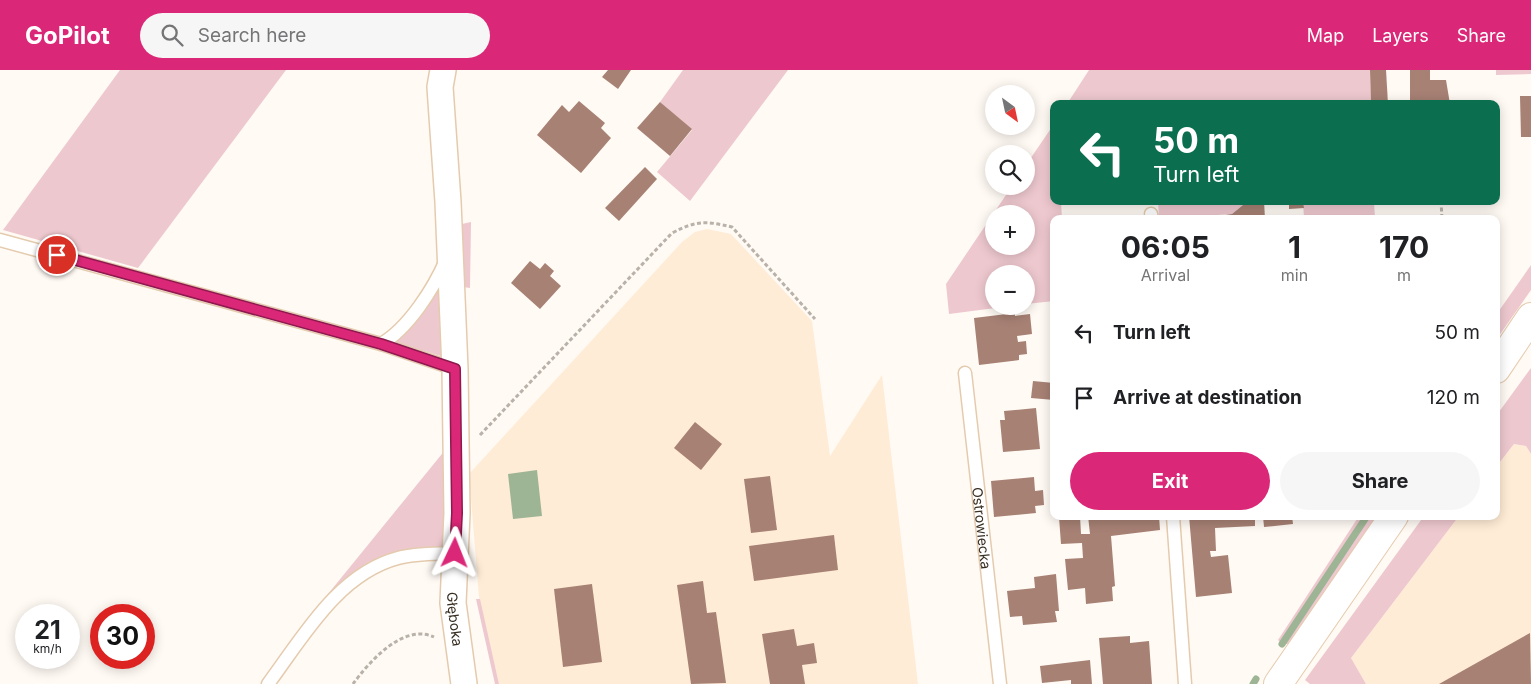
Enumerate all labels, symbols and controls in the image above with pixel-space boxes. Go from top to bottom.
search box [140,13,490,58]
text: GoPilot [25,21,110,50]
icon: search [158,21,186,49]
text: Search here [198,24,306,47]
text: Map [1307,25,1344,46]
text: Layers [1372,25,1429,46]
text: Share [1457,25,1506,46]
north arrow [985,85,1035,135]
map controls [985,85,1035,315]
text: 50 m [1153,119,1239,161]
icon: left [1070,120,1135,185]
button: search [985,145,1035,195]
text: Turn left [1153,161,1239,187]
button: + [985,205,1035,255]
text: 06:05 [1121,229,1210,265]
text: 1 [1288,229,1301,265]
text: 170 [1379,229,1429,265]
pin [36,234,78,276]
icon: arrive [43,241,71,269]
button: − [985,265,1035,315]
text: Arrival [1141,265,1190,285]
text: min [1281,265,1308,285]
text: m [1397,265,1411,285]
icon: left [1070,319,1098,347]
text: Turn left [1113,321,1191,344]
text: 50 m [1434,321,1480,344]
icon: arrive [1070,384,1098,412]
text: Arrive at destination [1113,386,1302,409]
text: 120 m [1427,386,1480,409]
button: Exit [1070,452,1270,510]
button: Share [1280,452,1480,510]
street label: Ostrowiecka [969,486,996,570]
position arrow [428,526,480,578]
street label: Głęboka [444,592,467,647]
speed limit sign: 30 [90,604,155,669]
text: 21 [34,615,61,645]
text: km/h [33,641,62,656]

